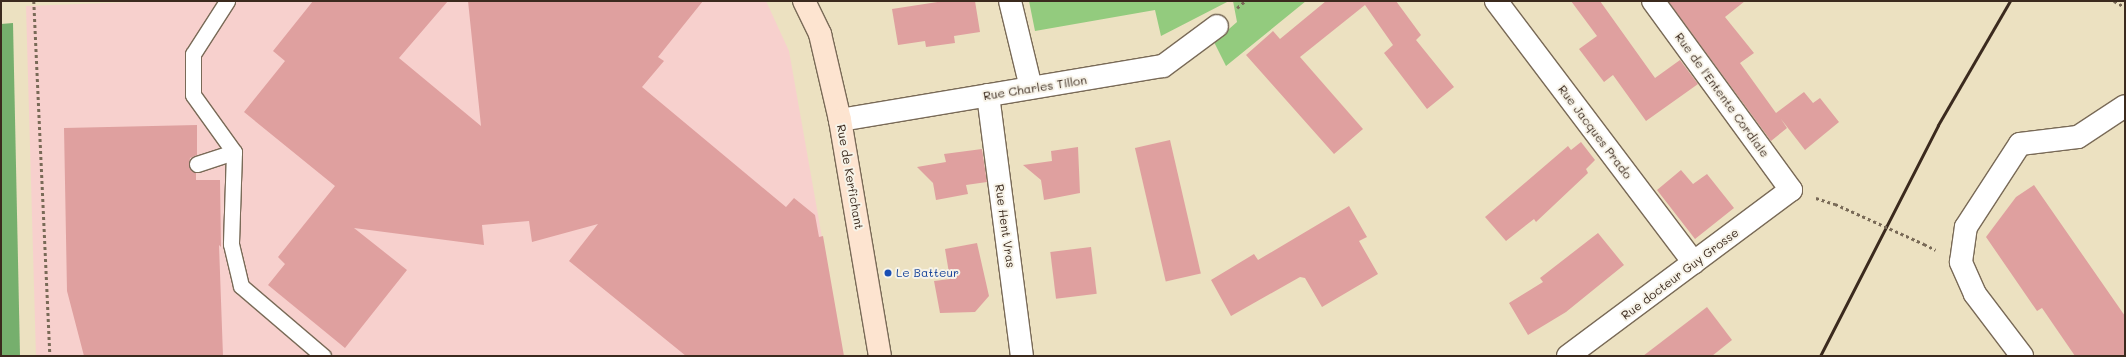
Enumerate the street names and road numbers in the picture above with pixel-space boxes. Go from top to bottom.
street label: Rue de l'Entente Cordiale [1672,30,1772,160]
street label: Rue Charles Tillon [982,73,1088,103]
street label: Rue Jacques Prado [1555,82,1635,182]
street label: Rue de Kerfichant [834,123,866,231]
street label: Rue Hent Vras [992,183,1018,269]
street label: Rue docteur Guy Grosse [1619,225,1741,323]

